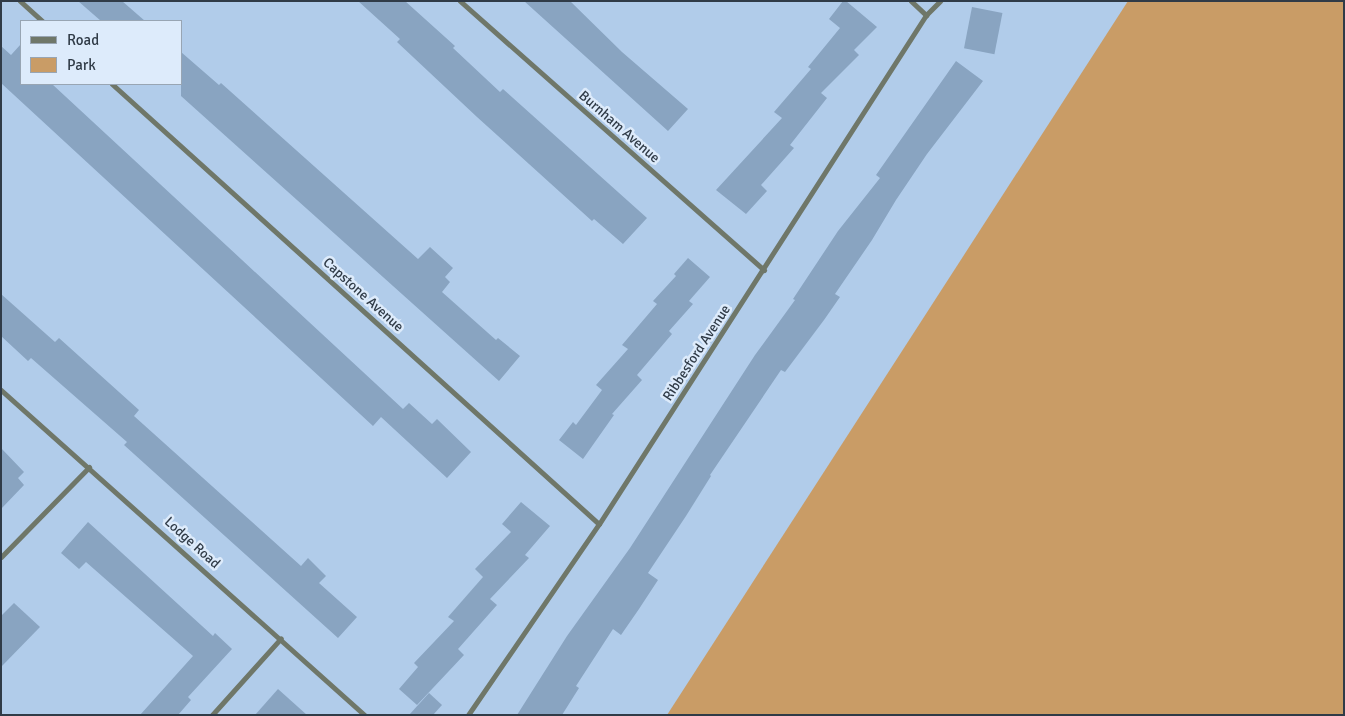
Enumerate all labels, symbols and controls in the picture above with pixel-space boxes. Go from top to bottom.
legend [20,20,182,85]
text: Road [67,31,99,49]
text: Park [67,56,96,74]
street label: Burnham Avenue [575,87,663,167]
street label: Capstone Avenue [319,254,407,336]
street label: Ribbesford Avenue [660,302,734,404]
street label: Lodge Road [161,514,223,572]

